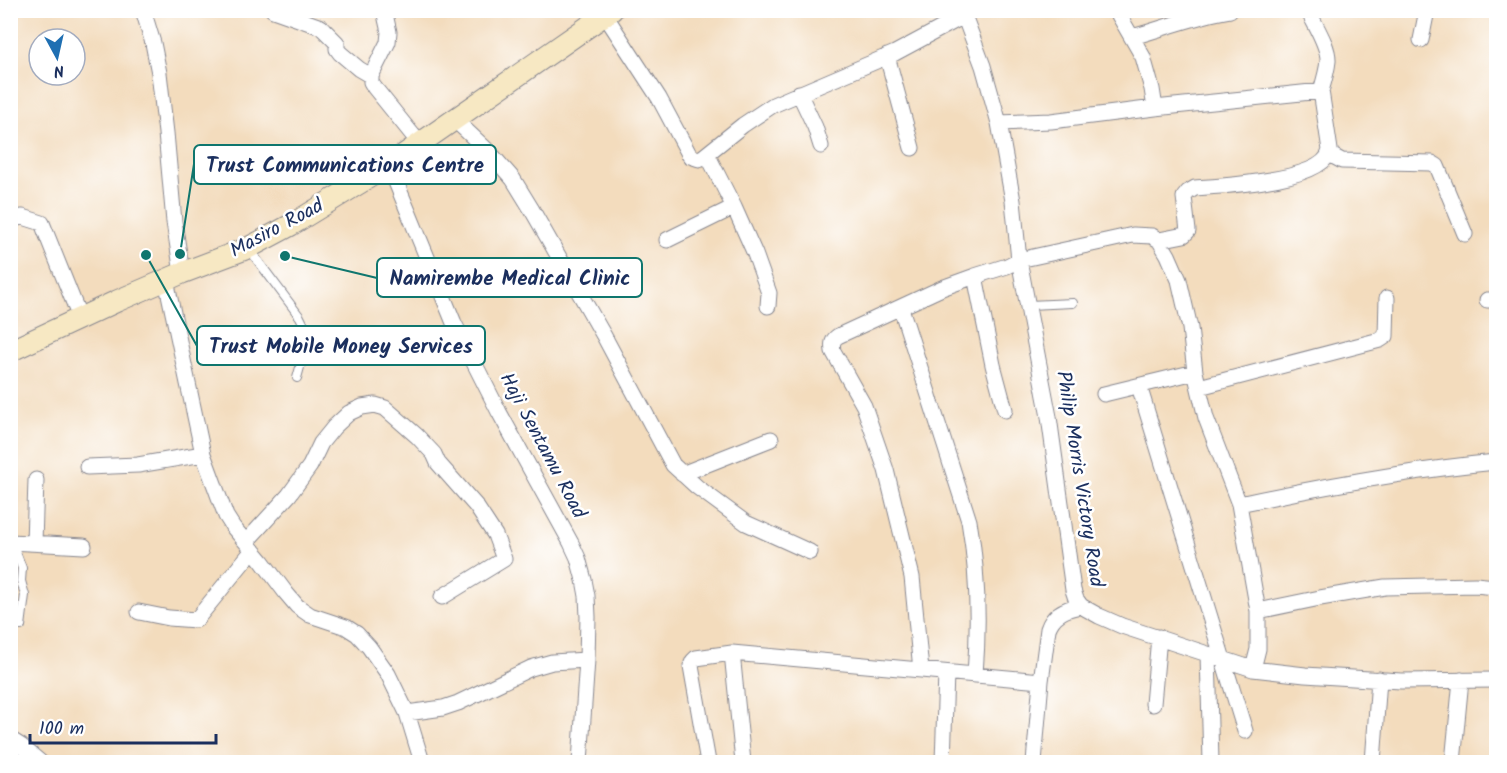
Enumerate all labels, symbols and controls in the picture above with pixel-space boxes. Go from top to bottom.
north arrow [27,27,87,87]
text: N [52,57,66,83]
callout: Trust Communications Centre [194,145,496,184]
text: Trust Communications Centre [206,150,484,183]
street label: Masiro Road [224,190,331,267]
callout: Namirembe Medical Clinic [377,258,642,297]
text: Namirembe Medical Clinic [390,263,630,296]
callout: Trust Mobile Money Services [197,326,485,365]
text: Trust Mobile Money Services [209,331,473,364]
street label: Haji Sentamu Road [490,367,595,526]
street label: Philip Morris Victory Road [1046,369,1112,590]
scale bar [30,707,216,745]
text: 100 m [39,715,84,744]

